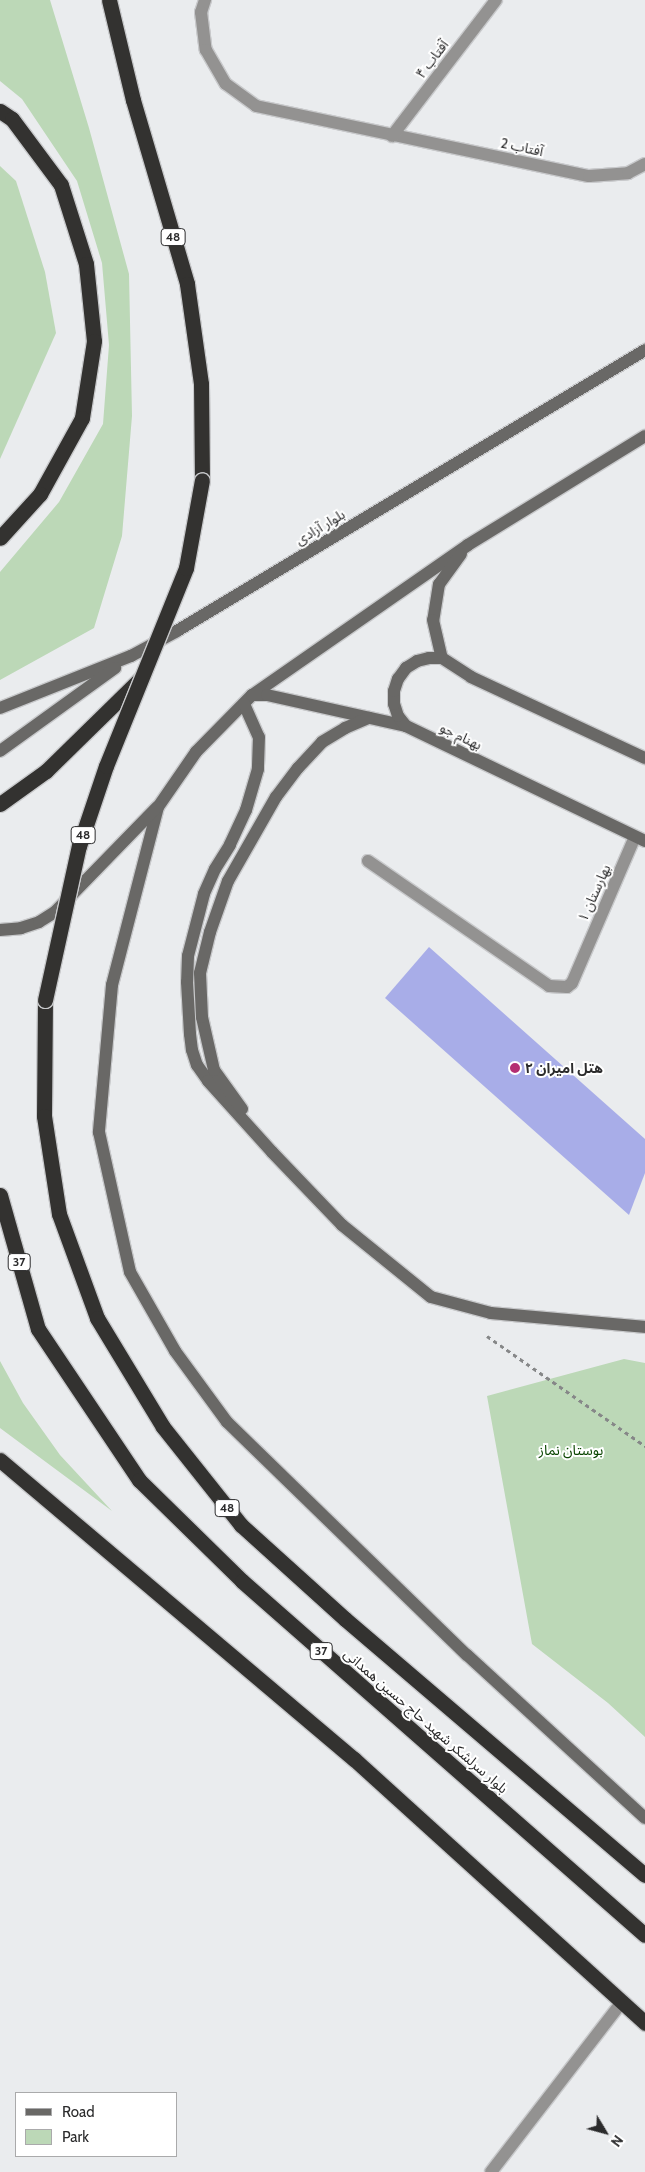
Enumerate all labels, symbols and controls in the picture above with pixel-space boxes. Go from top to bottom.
street label: آفتاب ۴ [412,36,452,82]
street label: آفتاب 2 [499,134,545,160]
road number: 48 [160,228,186,246]
street label: بلوار آزادی [292,506,348,548]
street label: بهنام جو [437,719,485,753]
road number: 48 [70,826,96,844]
street label: بهارستان ۱ [574,862,614,924]
place label: هتل امیران ۲ [525,1060,603,1076]
marker: هتل امیران ۲ [509,1062,521,1074]
road number: 37 [6,1252,32,1272]
park label: بوستان نماز [539,1442,603,1458]
road number: 48 [214,1499,240,1518]
road number: 37 [308,1642,334,1660]
street label: بلوار سرلشکر شهید حاج حسین همدانی [341,1645,511,1797]
legend [15,2092,178,2157]
text: Road [62,2103,95,2121]
north arrow [580,2107,630,2157]
text: Park [62,2128,89,2146]
text: N [607,2132,627,2150]

